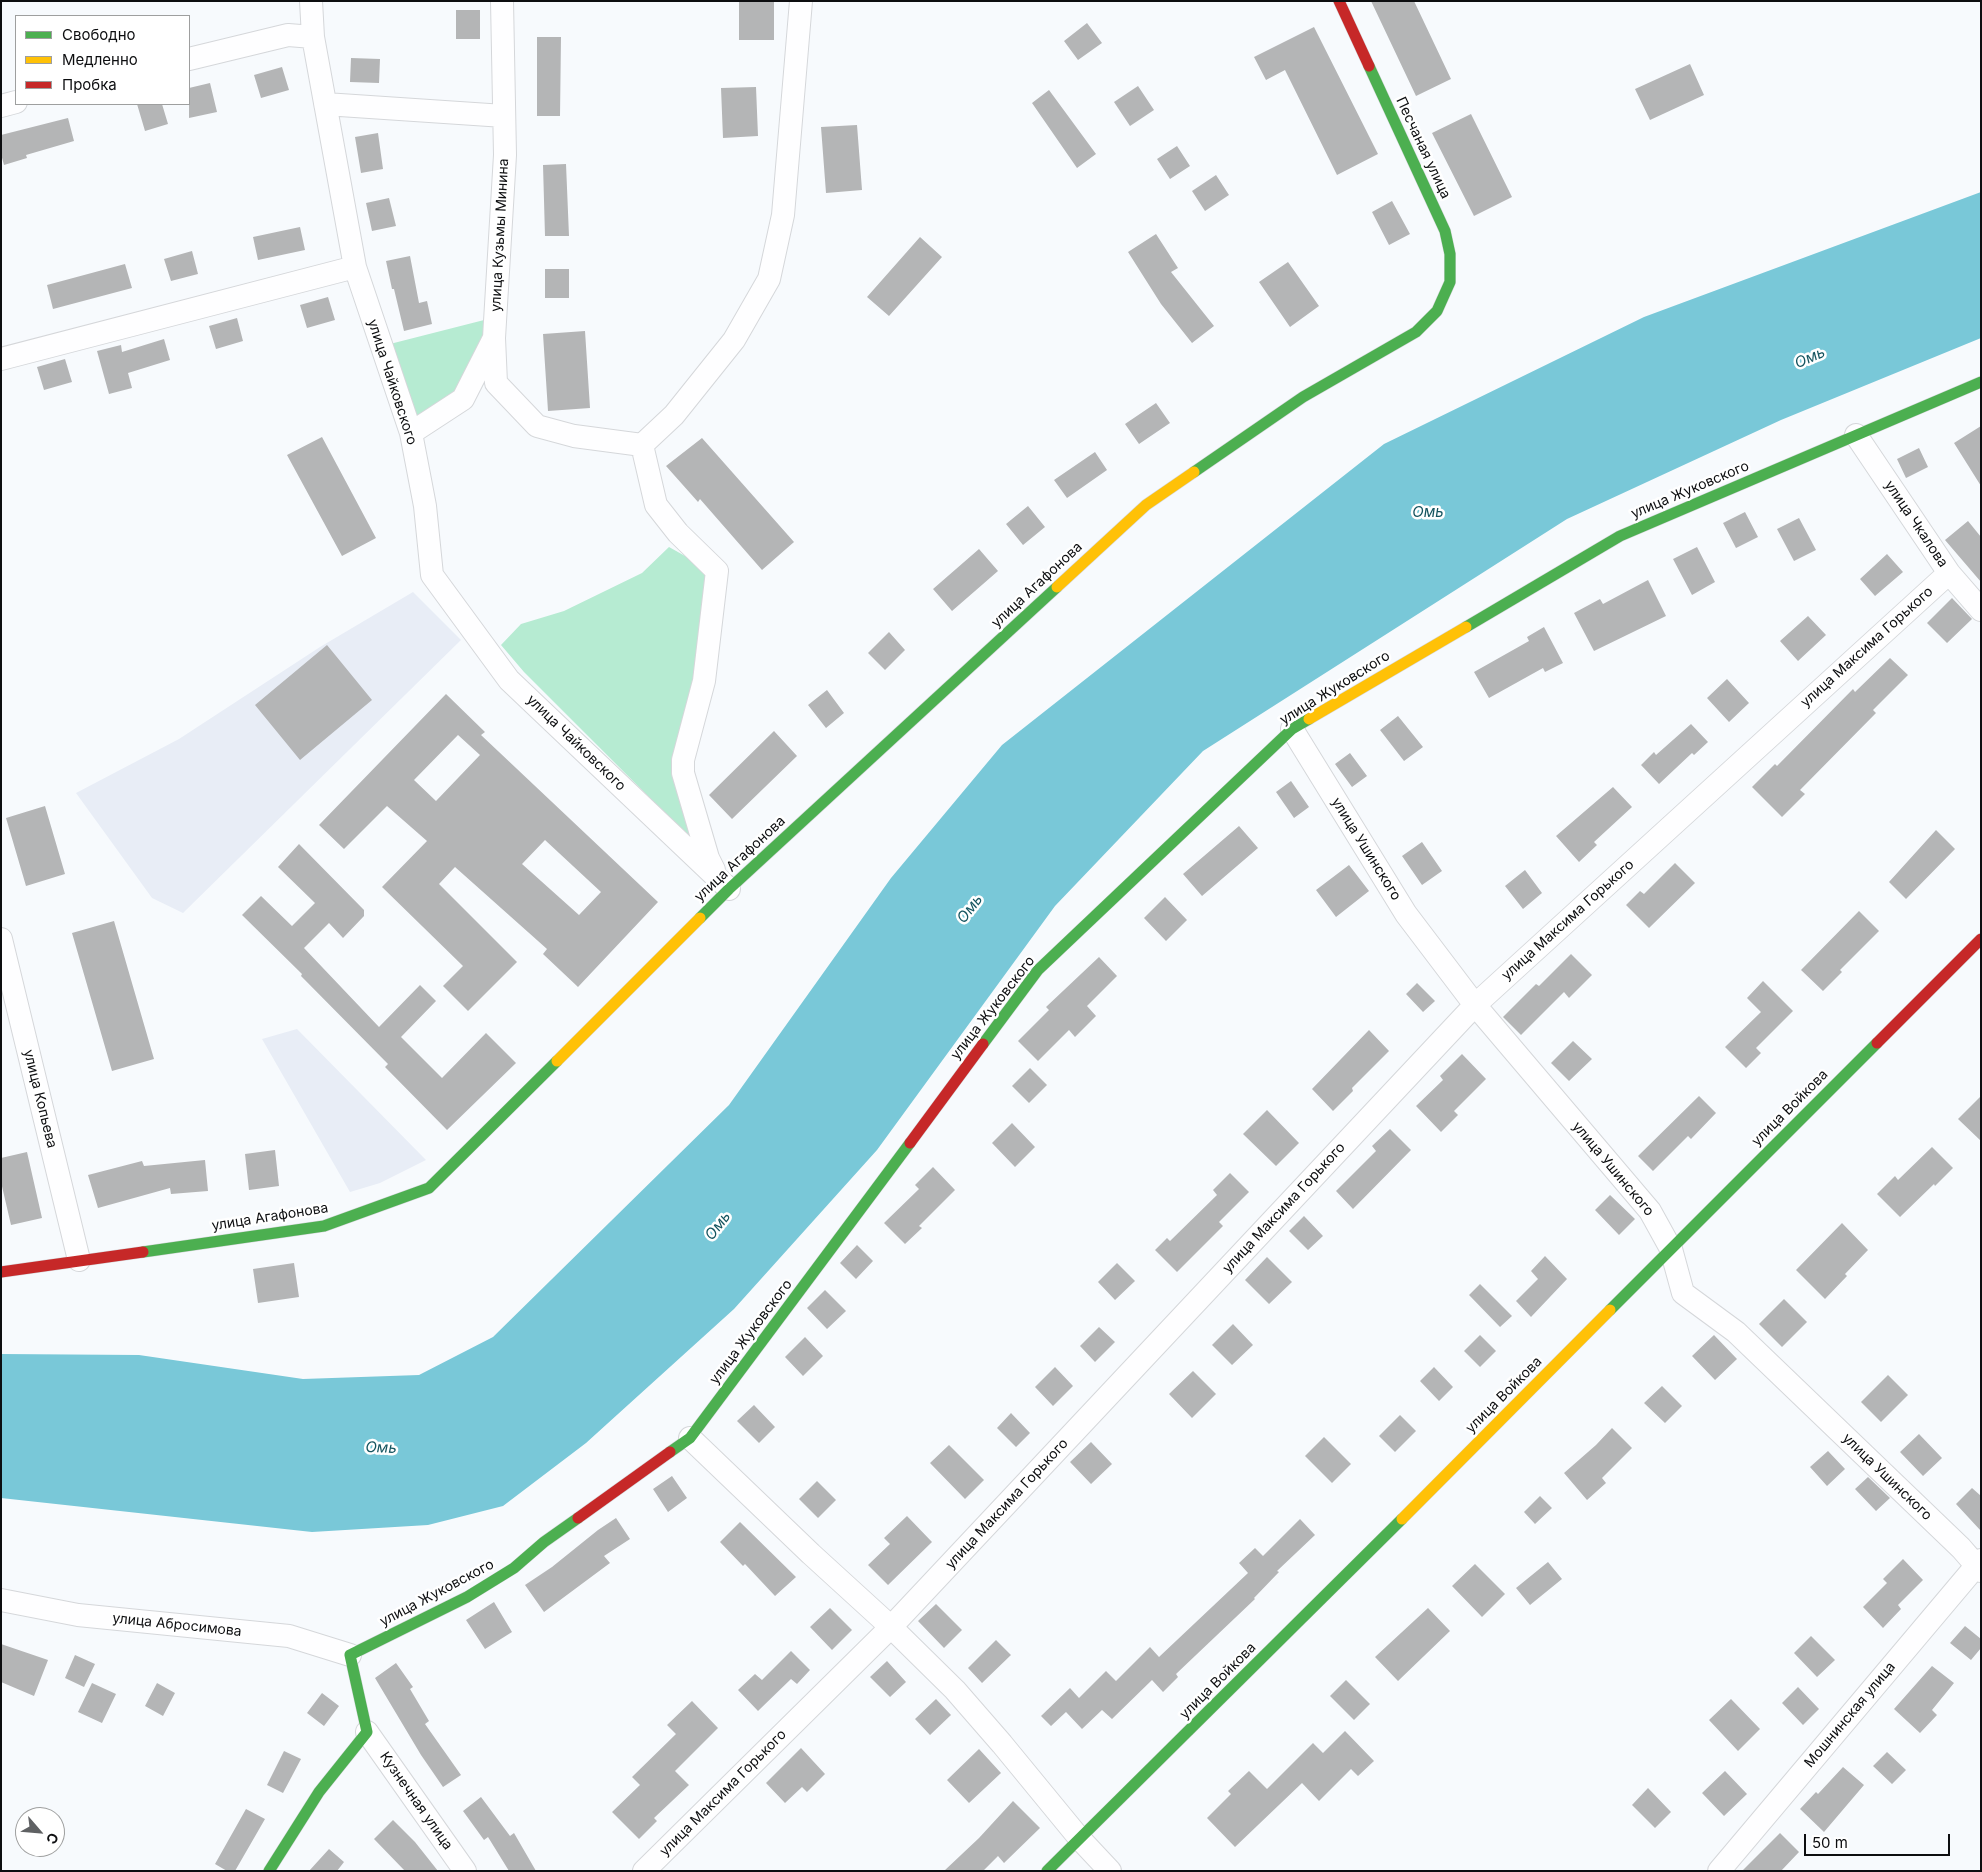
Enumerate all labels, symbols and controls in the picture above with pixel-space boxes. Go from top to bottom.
legend [15,15,190,105]
text: Свободно [62,25,136,44]
text: Медленно [62,50,138,69]
text: Пробка [62,75,117,94]
street label: Песчаная улица [1392,94,1454,202]
street label: улица Кузьмы Минина [488,158,512,312]
street label: улица Чайковского [364,317,420,447]
water label: Омь [1792,343,1828,373]
street label: улица Жуковского [1628,458,1752,522]
street label: улица Чкалова [1881,477,1951,571]
water label: Омь [1412,503,1444,521]
street label: улица Агафонова [988,539,1086,631]
street label: улица Максима Горького [1797,583,1937,711]
street label: улица Жуковского [1277,647,1393,729]
street label: улица Чайковского [523,691,629,795]
street label: улица Ушинского [1328,795,1404,903]
street label: улица Агафонова [691,813,789,905]
street label: улица Максима Горького [1498,856,1638,984]
water label: Омь [953,891,987,927]
street label: улица Жуковского [947,953,1039,1063]
street label: улица Копьева [20,1048,60,1150]
street label: улица Войкова [1748,1066,1832,1150]
street label: улица Ушинского [1569,1118,1657,1220]
street label: улица Максима Горького [1219,1139,1349,1277]
street label: улица Агафонова [210,1199,330,1235]
water label: Омь [701,1208,735,1244]
street label: улица Жуковского [706,1276,796,1388]
street label: улица Войкова [1462,1353,1546,1437]
street label: улица Ушинского [1839,1430,1935,1524]
street label: улица Максима Горького [942,1435,1072,1573]
water label: Омь [365,1438,397,1458]
street label: улица Жуковского [377,1556,497,1630]
street label: улица Абросимова [112,1610,242,1640]
street label: улица Войкова [1176,1639,1260,1723]
street label: Мошнинская улица [1801,1659,1899,1771]
street label: улица Максима Горького [656,1726,790,1860]
street label: Кузнечная улица [376,1749,456,1853]
north arrow [15,1807,65,1857]
scale bar [1807,1824,1953,1856]
text: С [43,1830,63,1847]
text: 50 m [1812,1833,1848,1852]

